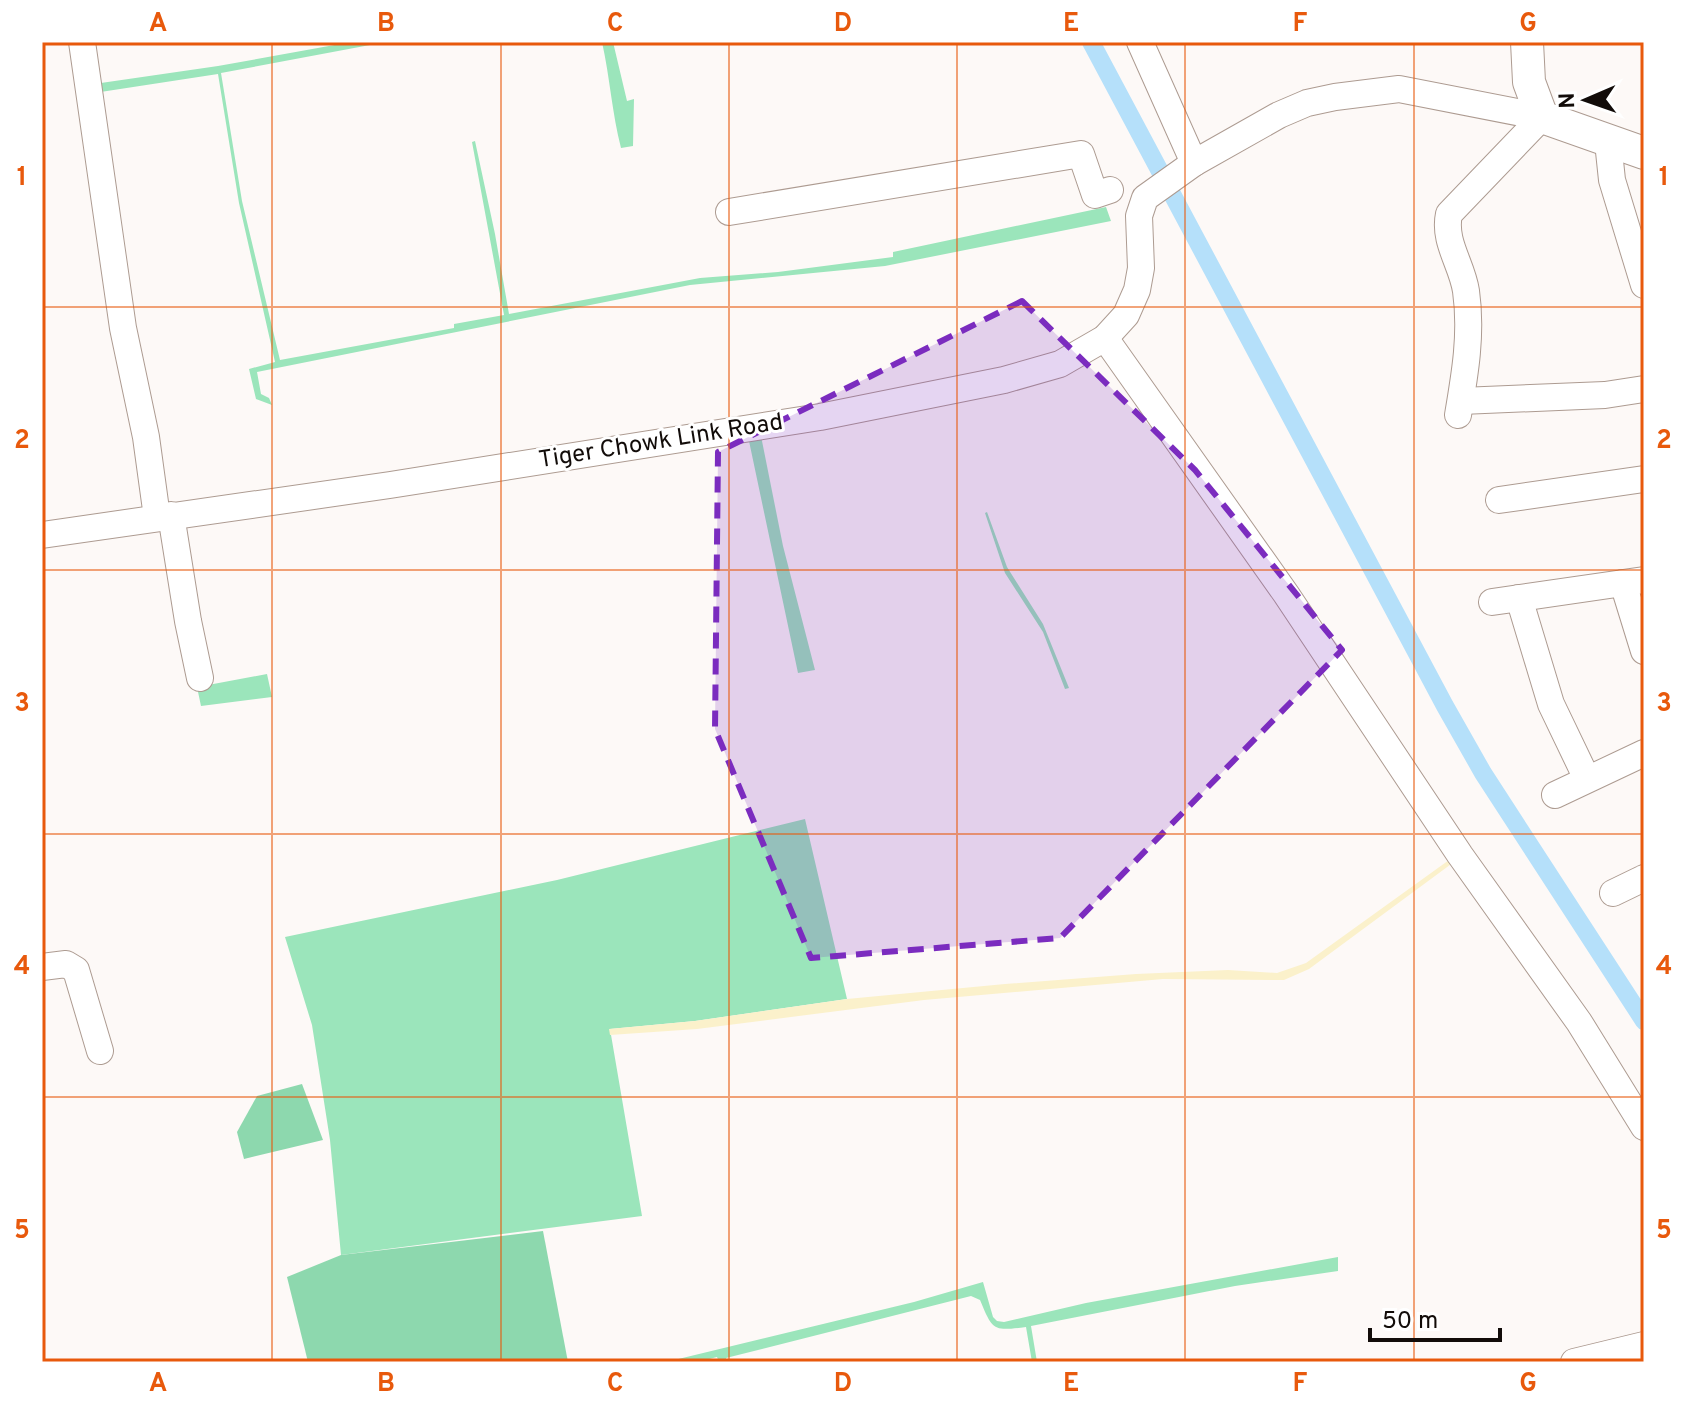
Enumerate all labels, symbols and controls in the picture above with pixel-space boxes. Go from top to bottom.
text: A [149,8,167,41]
text: B [377,8,395,41]
text: C [607,8,623,41]
text: D [834,8,852,41]
text: E [1063,8,1079,41]
text: F [1293,8,1308,41]
text: G [1519,8,1537,41]
north arrow [1546,60,1626,140]
text: N [1555,92,1582,109]
text: 1 [17,162,27,195]
text: 1 [1659,162,1669,195]
street label: Tiger Chowk Link Road [537,408,785,476]
text: 2 [14,425,30,458]
text: 2 [1656,425,1672,458]
text: 3 [14,688,30,721]
text: 3 [1656,688,1672,721]
text: 4 [14,951,30,984]
text: 4 [1656,951,1672,984]
text: 5 [14,1215,30,1248]
text: 5 [1656,1215,1672,1248]
scale bar [1370,1292,1500,1342]
text: 50 m [1382,1307,1438,1337]
text: A [149,1368,167,1401]
text: B [377,1368,395,1401]
text: C [607,1368,623,1401]
text: D [834,1368,852,1401]
text: E [1063,1368,1079,1401]
text: F [1293,1368,1308,1401]
text: G [1519,1368,1537,1401]

